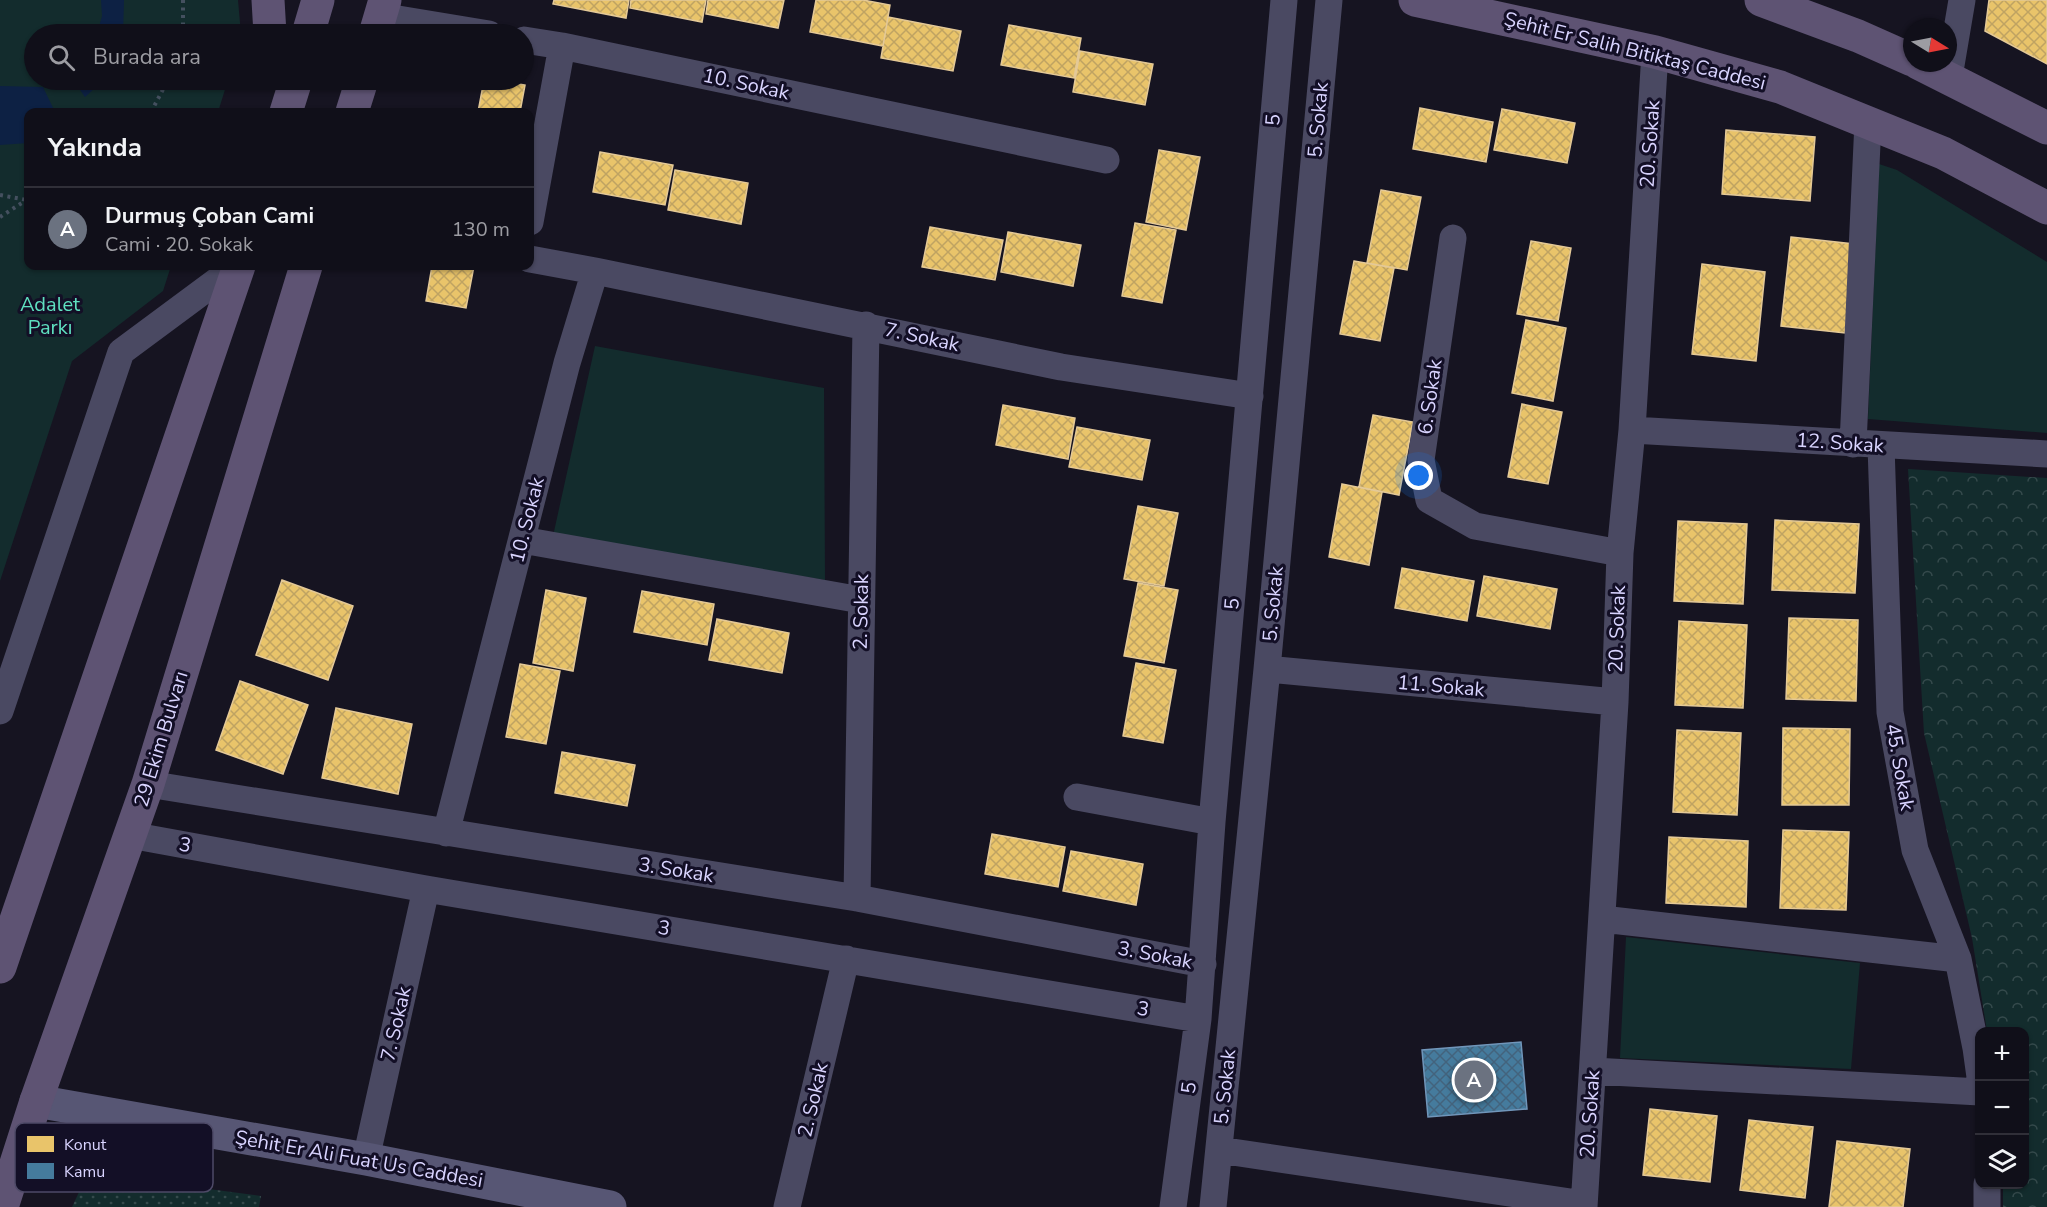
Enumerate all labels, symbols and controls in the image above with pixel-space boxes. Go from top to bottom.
street label: Şehit Er Salih Bitiktaş Caddesi [1501,5,1769,97]
north arrow [1903,18,1957,72]
search box [24,24,534,90]
icon: search [45,41,78,74]
text: Burada ara [93,42,201,72]
street label: 10. Sokak [700,62,793,107]
street label: 5. Sokak [1301,80,1335,159]
street label: 20. Sokak [1633,98,1667,189]
street label: 5 [1259,113,1287,127]
text: Yakında [48,130,142,165]
text: Durmuş Çoban Cami [105,201,314,231]
text: A [60,216,75,243]
text: 130 m [452,216,510,243]
text: Cami · 20. Sokak [105,231,253,258]
park label: Adalet Parkı [20,291,81,341]
street label: 7. Sokak [882,316,963,358]
street label: 6. Sokak [1411,357,1449,436]
street label: 12. Sokak [1795,426,1886,460]
your location [1404,461,1433,490]
street label: 10. Sokak [503,473,551,566]
street label: 5. Sokak [1256,564,1290,643]
street label: 2. Sokak [847,573,875,650]
street label: 20. Sokak [1602,584,1632,673]
street label: 5 [1218,597,1246,611]
street label: 29 Ekim Bulvarı [128,668,194,810]
street label: 11. Sokak [1396,669,1487,703]
street label: 45. Sokak [1879,722,1921,813]
street label: 3 [177,831,193,859]
street label: 3. Sokak [637,851,716,889]
street label: 3 [656,914,672,942]
street label: 3. Sokak [1115,935,1196,976]
street label: 7. Sokak [374,983,418,1064]
street label: 3 [1135,995,1151,1023]
map controls [1975,1027,2029,1189]
button: + [1975,1027,2029,1081]
street label: 5. Sokak [1208,1047,1242,1126]
pin: A [1454,1058,1494,1102]
street label: 2. Sokak [791,1059,835,1140]
street label: 20. Sokak [1573,1068,1607,1159]
street label: 5 [1175,1080,1203,1096]
button: − [1975,1081,2029,1135]
legend [15,1123,213,1192]
street label: Şehit Er Ali Fuat Us Caddesi [233,1124,485,1194]
text: Konut [64,1134,107,1156]
button: layers [1975,1135,2029,1189]
text: Kamu [64,1161,105,1183]

